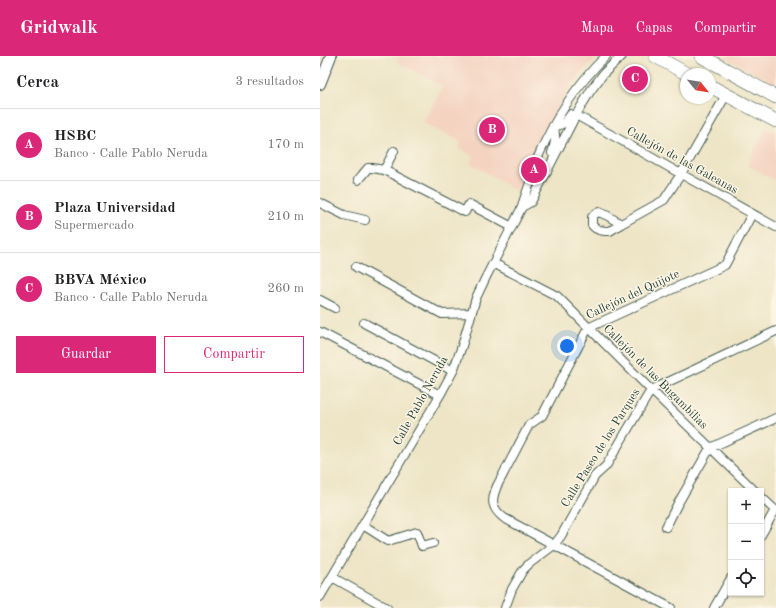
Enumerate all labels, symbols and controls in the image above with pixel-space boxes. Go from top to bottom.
text: Gridwalk [20,19,98,38]
text: Mapa [581,21,614,35]
text: Capas [636,21,672,35]
text: Compartir [694,21,756,35]
pin: C [622,64,648,94]
north arrow [680,68,716,104]
text: Cerca [16,74,59,91]
text: 3 resultados [236,75,304,88]
pin: B [479,115,505,145]
street label: Callejón de las Galeanas [624,125,740,197]
text: HSBC [54,129,96,144]
text: A [24,138,34,151]
text: 170 m [267,138,304,151]
text: Banco · Calle Pablo Neruda [54,147,208,160]
pin: A [521,155,547,185]
text: Plaza Universidad [54,201,176,216]
text: B [24,210,34,223]
text: 210 m [267,210,304,223]
text: Supermercado [54,219,134,232]
street label: Callejón del Quijote [584,268,682,322]
text: BBVA México [54,273,146,288]
text: C [25,282,33,295]
text: 260 m [267,282,304,295]
text: Banco · Calle Pablo Neruda [54,291,208,304]
street label: Callejón de las Bugambilias [601,323,709,431]
button: Guardar [16,336,156,373]
button: Compartir [164,336,304,373]
your location [557,336,577,356]
street label: Calle Pablo Neruda [392,354,450,448]
street label: Calle Paseo de los Parques [559,387,643,509]
map controls [728,488,764,596]
button: + [728,488,764,524]
button: − [728,524,764,560]
button: locate [728,560,764,596]

